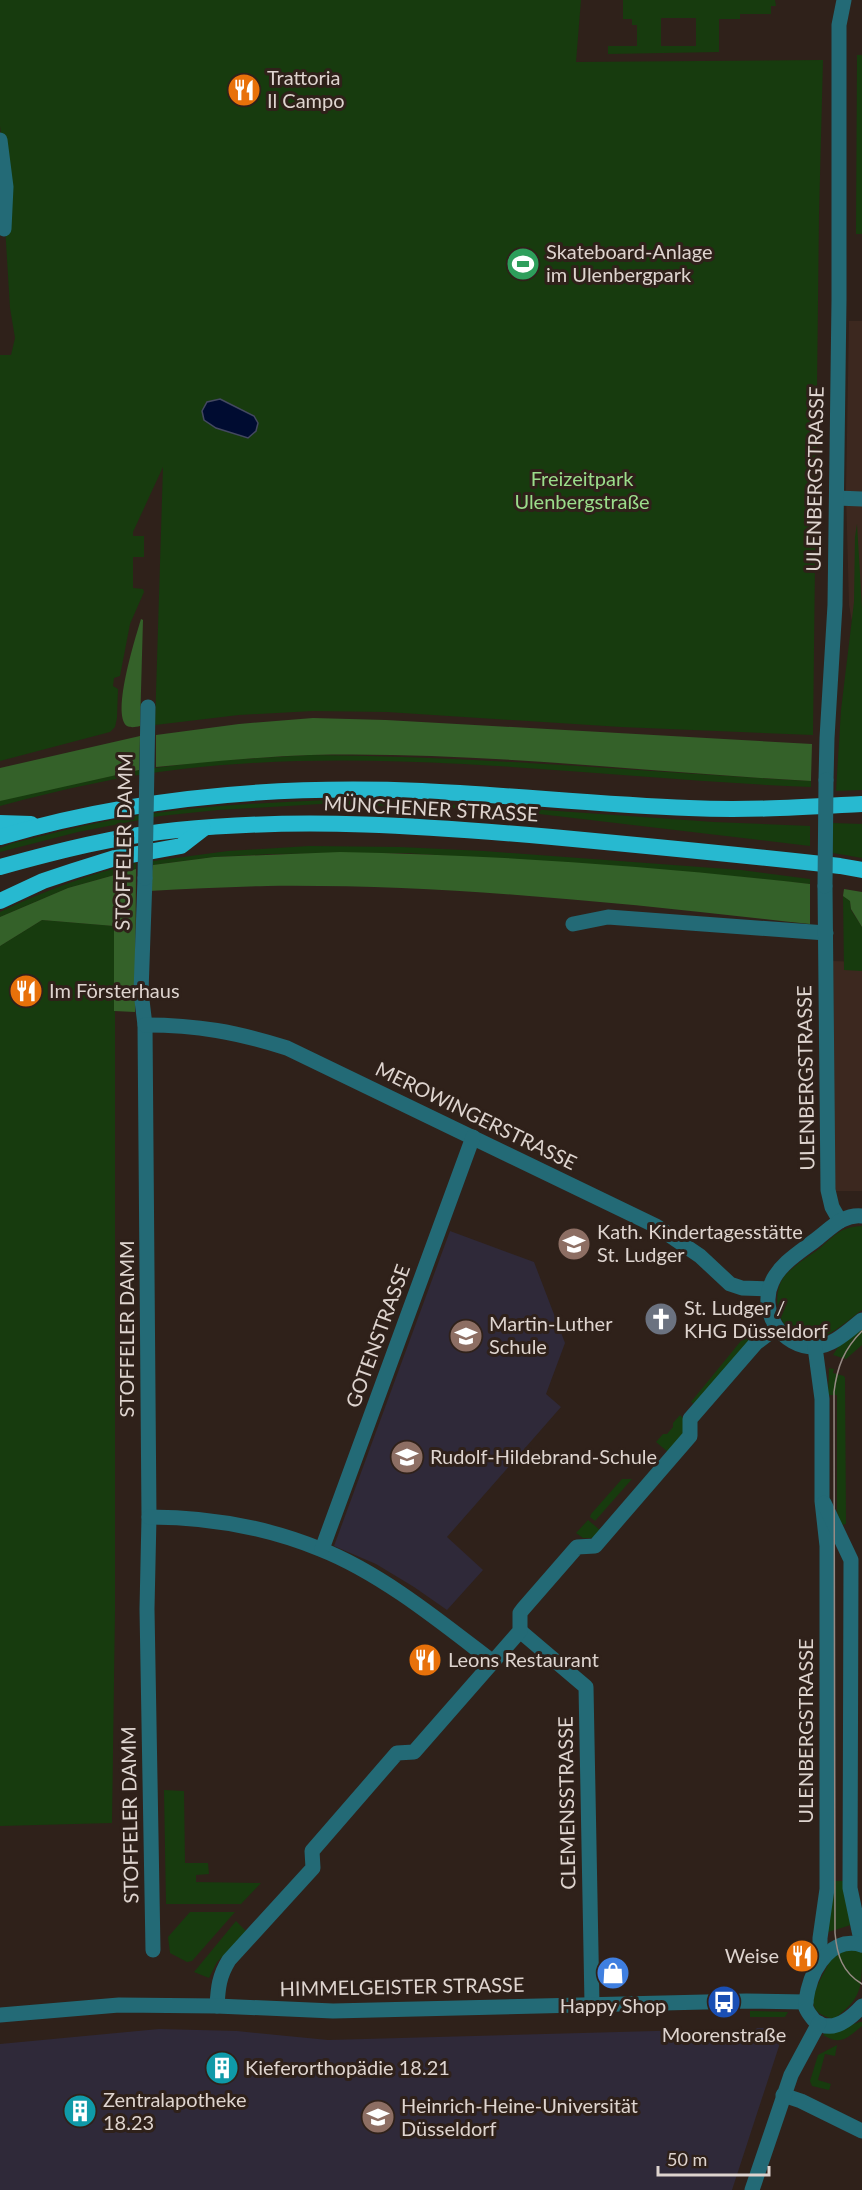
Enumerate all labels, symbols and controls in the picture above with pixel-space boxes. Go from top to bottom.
place label: Trattoria Il Campo [267,65,345,112]
restaurant icon: Trattoria Il Campo [226,72,262,108]
place label: Skateboard-Anlage im Ulenbergpark [546,239,712,286]
sports icon: Skateboard-Anlage im Ulenbergpark [505,246,541,282]
street label: ULENBERGSTRASSE [800,386,828,572]
park label: Freizeitpark Ulenbergstraße [514,466,650,513]
street label: STOFFELER DAMM [109,753,137,931]
street label: MÜNCHENER STRASSE [323,790,539,826]
restaurant icon: Im Försterhaus [8,973,44,1009]
place label: Im Försterhaus [49,978,180,1002]
street label: ULENBERGSTRASSE [791,985,819,1171]
street label: MEROWINGERSTRASSE [372,1056,581,1174]
place label: Kath. Kindertagesstätte St. Ludger [597,1219,803,1266]
school or university icon: Kath. Kindertagesstätte St. Ludger [556,1226,592,1262]
street label: STOFFELER DAMM [114,1240,138,1418]
street label: GOTENSTRASSE [340,1261,414,1411]
place label: St. Ludger / KHG Düsseldorf [684,1295,828,1342]
church icon: St. Ludger / KHG Düsseldorf [643,1301,679,1337]
place label: Martin-Luther Schule [489,1311,613,1358]
school or university icon: Martin-Luther Schule [448,1318,484,1354]
school or university icon: Rudolf-Hildebrand-Schule [389,1439,425,1475]
place label: Rudolf-Hildebrand-Schule [430,1444,657,1468]
street label: ULENBERGSTRASSE [793,1638,817,1824]
restaurant icon: Leons Restaurant [407,1642,443,1678]
place label: Leons Restaurant [448,1647,599,1671]
street label: CLEMENSSTRASSE [552,1716,580,1890]
street label: STOFFELER DAMM [115,1726,143,1904]
restaurant icon: Weise [784,1938,820,1974]
place label: Weise [725,1943,779,1967]
shop icon: Happy Shop [595,1955,631,1991]
street label: HIMMELGEISTER STRASSE [279,1972,525,2000]
bus stop icon: Moorenstraße [706,1984,742,2020]
place label: Happy Shop [560,1993,666,2017]
place label: Moorenstraße [662,2022,786,2046]
building icon: Kieferorthopädie 18.21 [204,2050,240,2086]
place label: Kieferorthopädie 18.21 [245,2055,450,2079]
place label: Zentralapotheke 18.23 [103,2087,246,2134]
building icon: Zentralapotheke 18.23 [62,2093,98,2129]
place label: Heinrich-Heine-Universität Düsseldorf [401,2093,638,2140]
school or university icon: Heinrich-Heine-Universität Düsseldorf [360,2099,396,2135]
scale bar [658,2139,769,2177]
text: 50 m [667,2148,707,2170]

